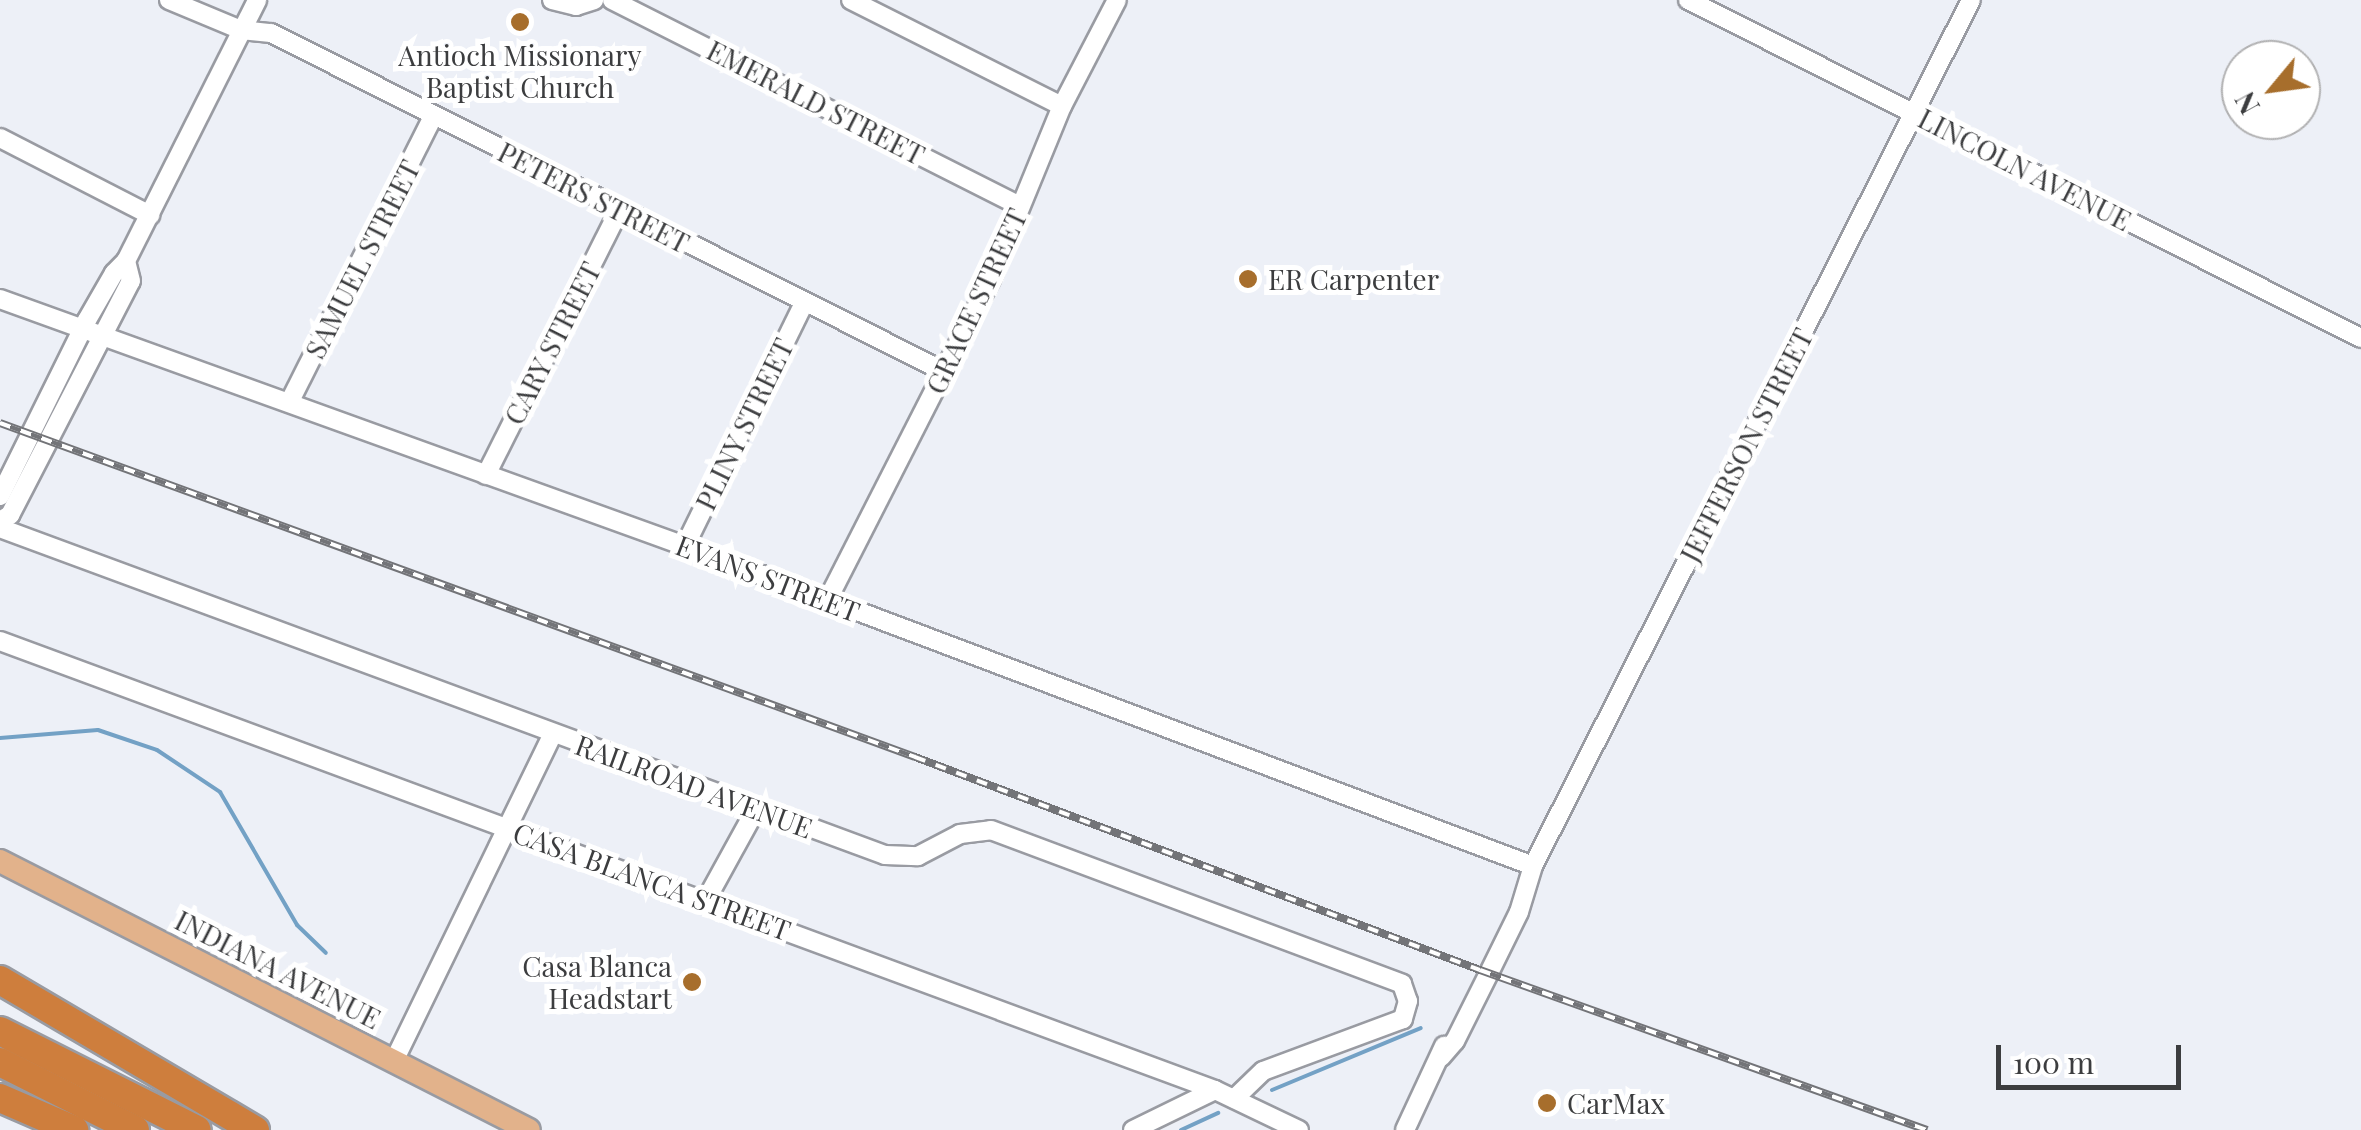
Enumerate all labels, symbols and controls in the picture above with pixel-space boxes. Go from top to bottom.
marker: Antioch Missionary Baptist Church [509,11,531,33]
street label: EMERALD STREET [702,33,930,171]
place label: Antioch Missionary Baptist Church [398,38,642,104]
north arrow [2221,40,2321,140]
text: N [2225,86,2267,122]
street label: LINCOLN AVENUE [1913,101,2137,237]
street label: PETERS STREET [493,134,695,260]
street label: SAMUEL STREET [298,154,426,364]
street label: GRACE STREET [918,203,1034,399]
street label: CARY STREET [496,256,608,430]
place label: ER Carpenter [1268,262,1440,296]
marker: ER Carpenter [1237,268,1259,290]
street label: JEFFERSON STREET [1673,323,1819,567]
street label: PLINY STREET [688,332,800,516]
street label: EVANS STREET [671,528,865,628]
street label: RAILROAD AVENUE [570,727,818,845]
street label: CASA BLANCA STREET [509,815,795,947]
street label: INDIANA AVENUE [169,903,387,1035]
place label: Casa Blanca Headstart [522,949,672,1015]
marker: Casa Blanca Headstart [681,971,703,993]
scale bar [2001,1025,2186,1087]
text: 100 m [2013,1042,2094,1082]
place label: CarMax [1567,1086,1665,1120]
marker: CarMax [1536,1092,1558,1114]

